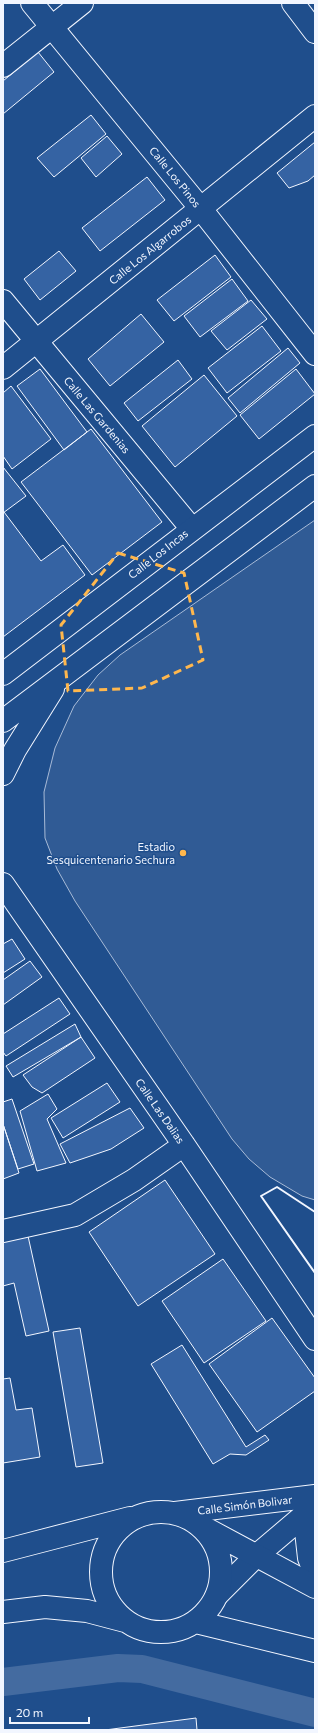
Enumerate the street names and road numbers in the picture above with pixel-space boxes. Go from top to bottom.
street label: Calle Los Pinos [147,144,204,210]
street label: Calle Los Algarrobos [106,213,193,287]
street label: Calle Las Gardenias [62,374,133,456]
street label: Calle Los Incas [125,526,190,581]
street label: Calle Las Dalias [133,1076,188,1146]
street label: Calle Simón Bolivar [197,1492,294,1517]

